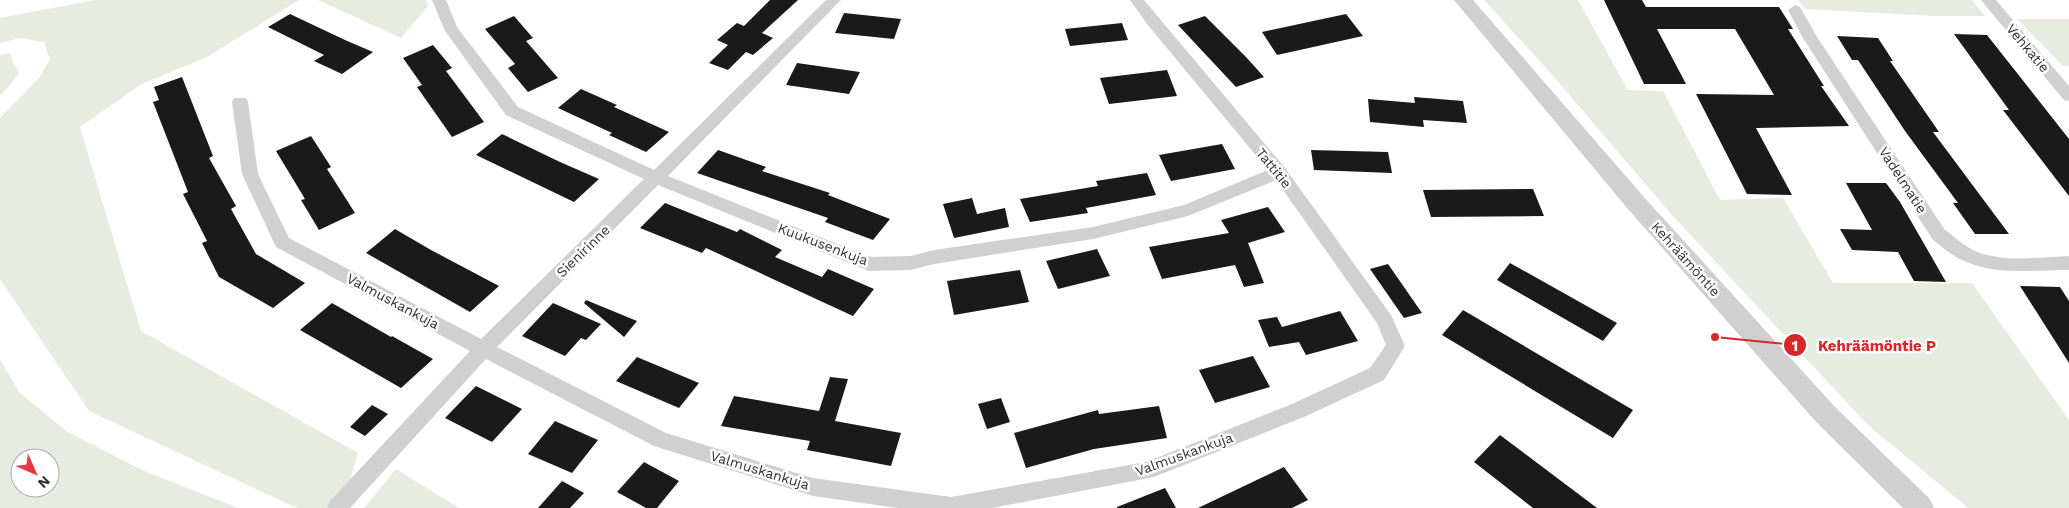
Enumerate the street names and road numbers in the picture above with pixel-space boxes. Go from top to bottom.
street label: Vehkatie [2003,21,2053,75]
street label: Vadelmatie [1876,144,1930,216]
street label: Tattitie [1253,145,1295,191]
street label: Kehräämöntie [1648,218,1724,300]
street label: Kuukusenkuja [776,220,870,269]
street label: Sienirinne [553,222,613,280]
street label: Valmuskankuja [344,270,442,332]
street label: Valmuskankuja [1133,429,1235,479]
street label: Valmuskankuja [709,447,811,493]

